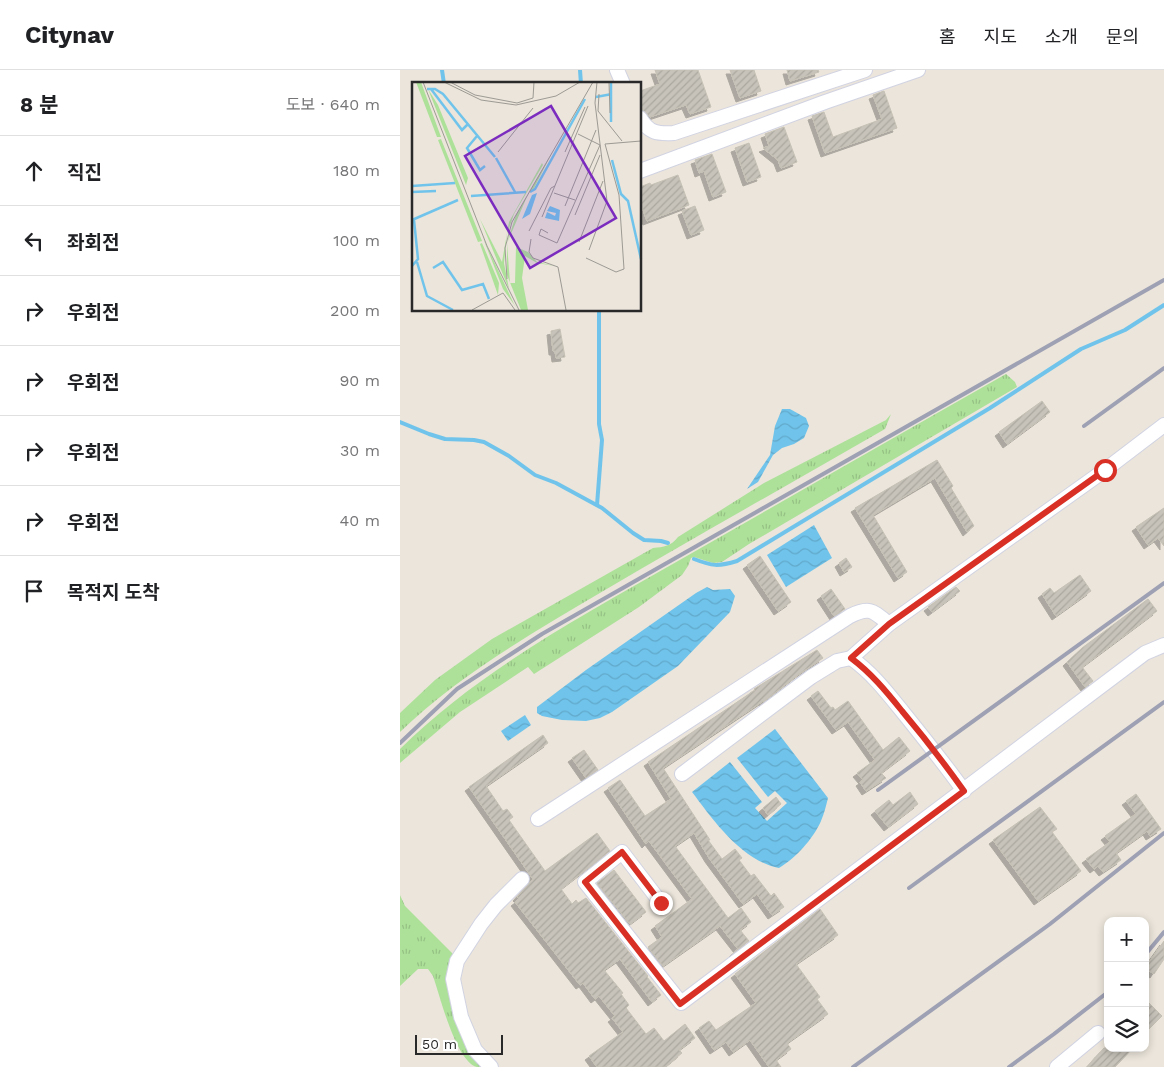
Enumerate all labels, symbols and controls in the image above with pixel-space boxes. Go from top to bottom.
text: Citynav [25,21,114,49]
text: 홈 [939,26,956,47]
text: 지도 [984,26,1017,47]
text: 소개 [1045,26,1078,47]
text: 문의 [1106,26,1139,47]
inset map [412,82,641,311]
text: 8 분 [20,92,59,117]
text: 도보 · 640 m [286,95,380,114]
icon: ahead [20,157,48,185]
text: 직진 [67,161,102,184]
text: 180 m [333,161,380,180]
icon: left [20,227,48,255]
text: 좌회전 [67,231,119,254]
text: 100 m [333,231,380,250]
icon: right [20,297,48,325]
text: 우회전 [67,301,119,324]
text: 200 m [330,301,380,320]
icon: right [20,367,48,395]
text: 우회전 [67,371,119,394]
text: 90 m [339,371,380,390]
icon: right [20,437,48,465]
text: 우회전 [67,441,119,464]
text: 30 m [340,441,380,460]
route start [1094,459,1117,482]
icon: right [20,507,48,535]
text: 우회전 [67,511,119,534]
text: 40 m [340,511,380,530]
icon: arrive [20,577,48,605]
text: 목적지 도착 [67,581,160,604]
route end [650,892,673,915]
map controls [1104,917,1149,1052]
button: + [1104,917,1149,962]
button: − [1104,962,1149,1007]
button: layers [1104,1007,1149,1052]
scale bar [415,1032,502,1055]
text: 50 m [422,1036,457,1052]

